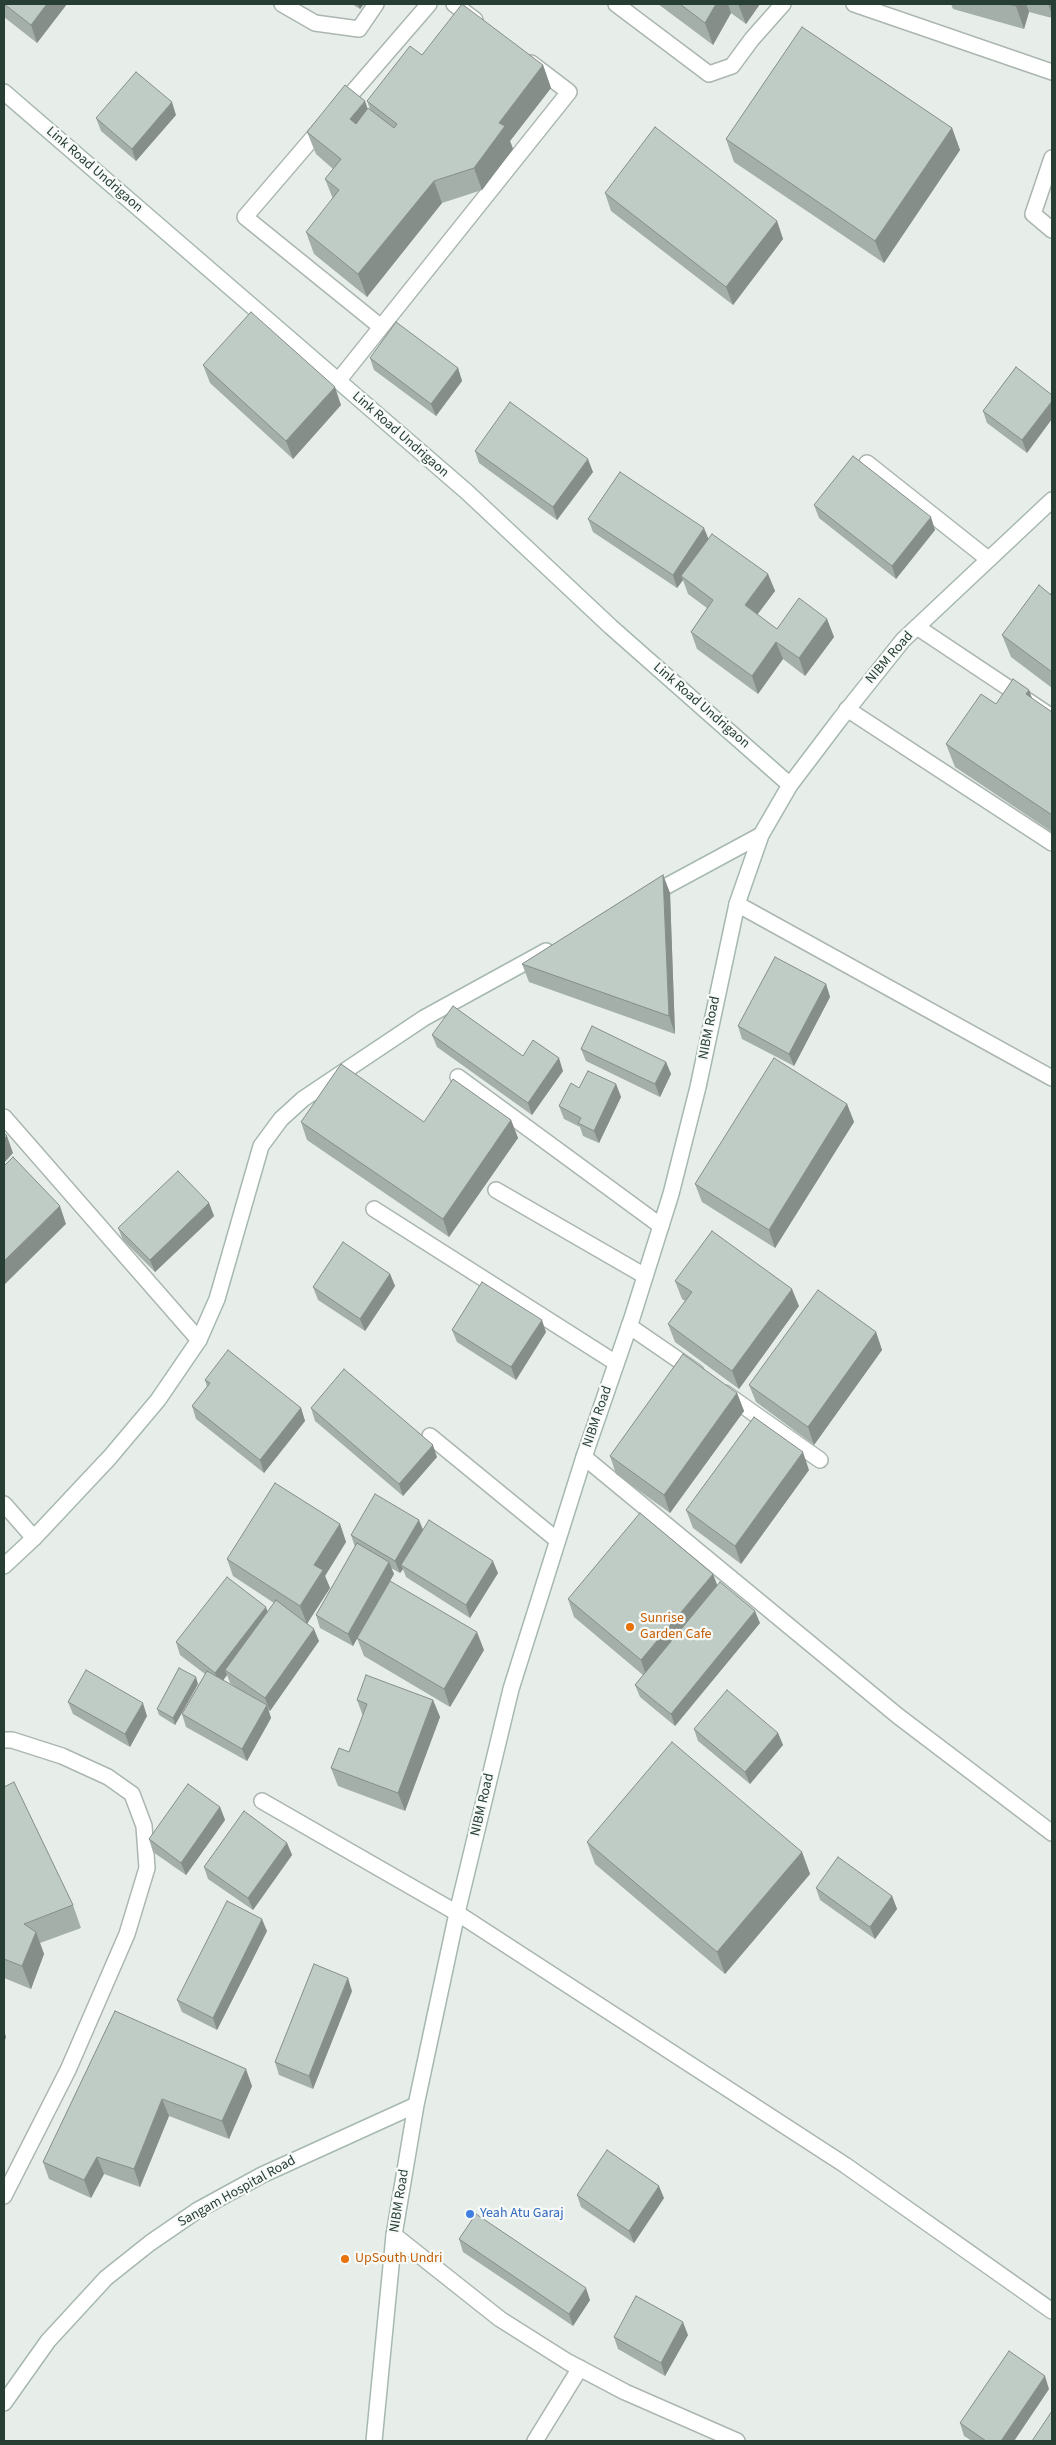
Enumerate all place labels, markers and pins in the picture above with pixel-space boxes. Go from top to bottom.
place label: Sunrise Garden Cafe [640,1611,712,1644]
marker: Sunrise Garden Cafe [624,1621,636,1633]
place label: Yeah Atu Garaj [480,2206,564,2222]
marker: Yeah Atu Garaj [464,2208,476,2220]
place label: UpSouth Undri [355,2251,442,2267]
marker: UpSouth Undri [339,2253,351,2265]

